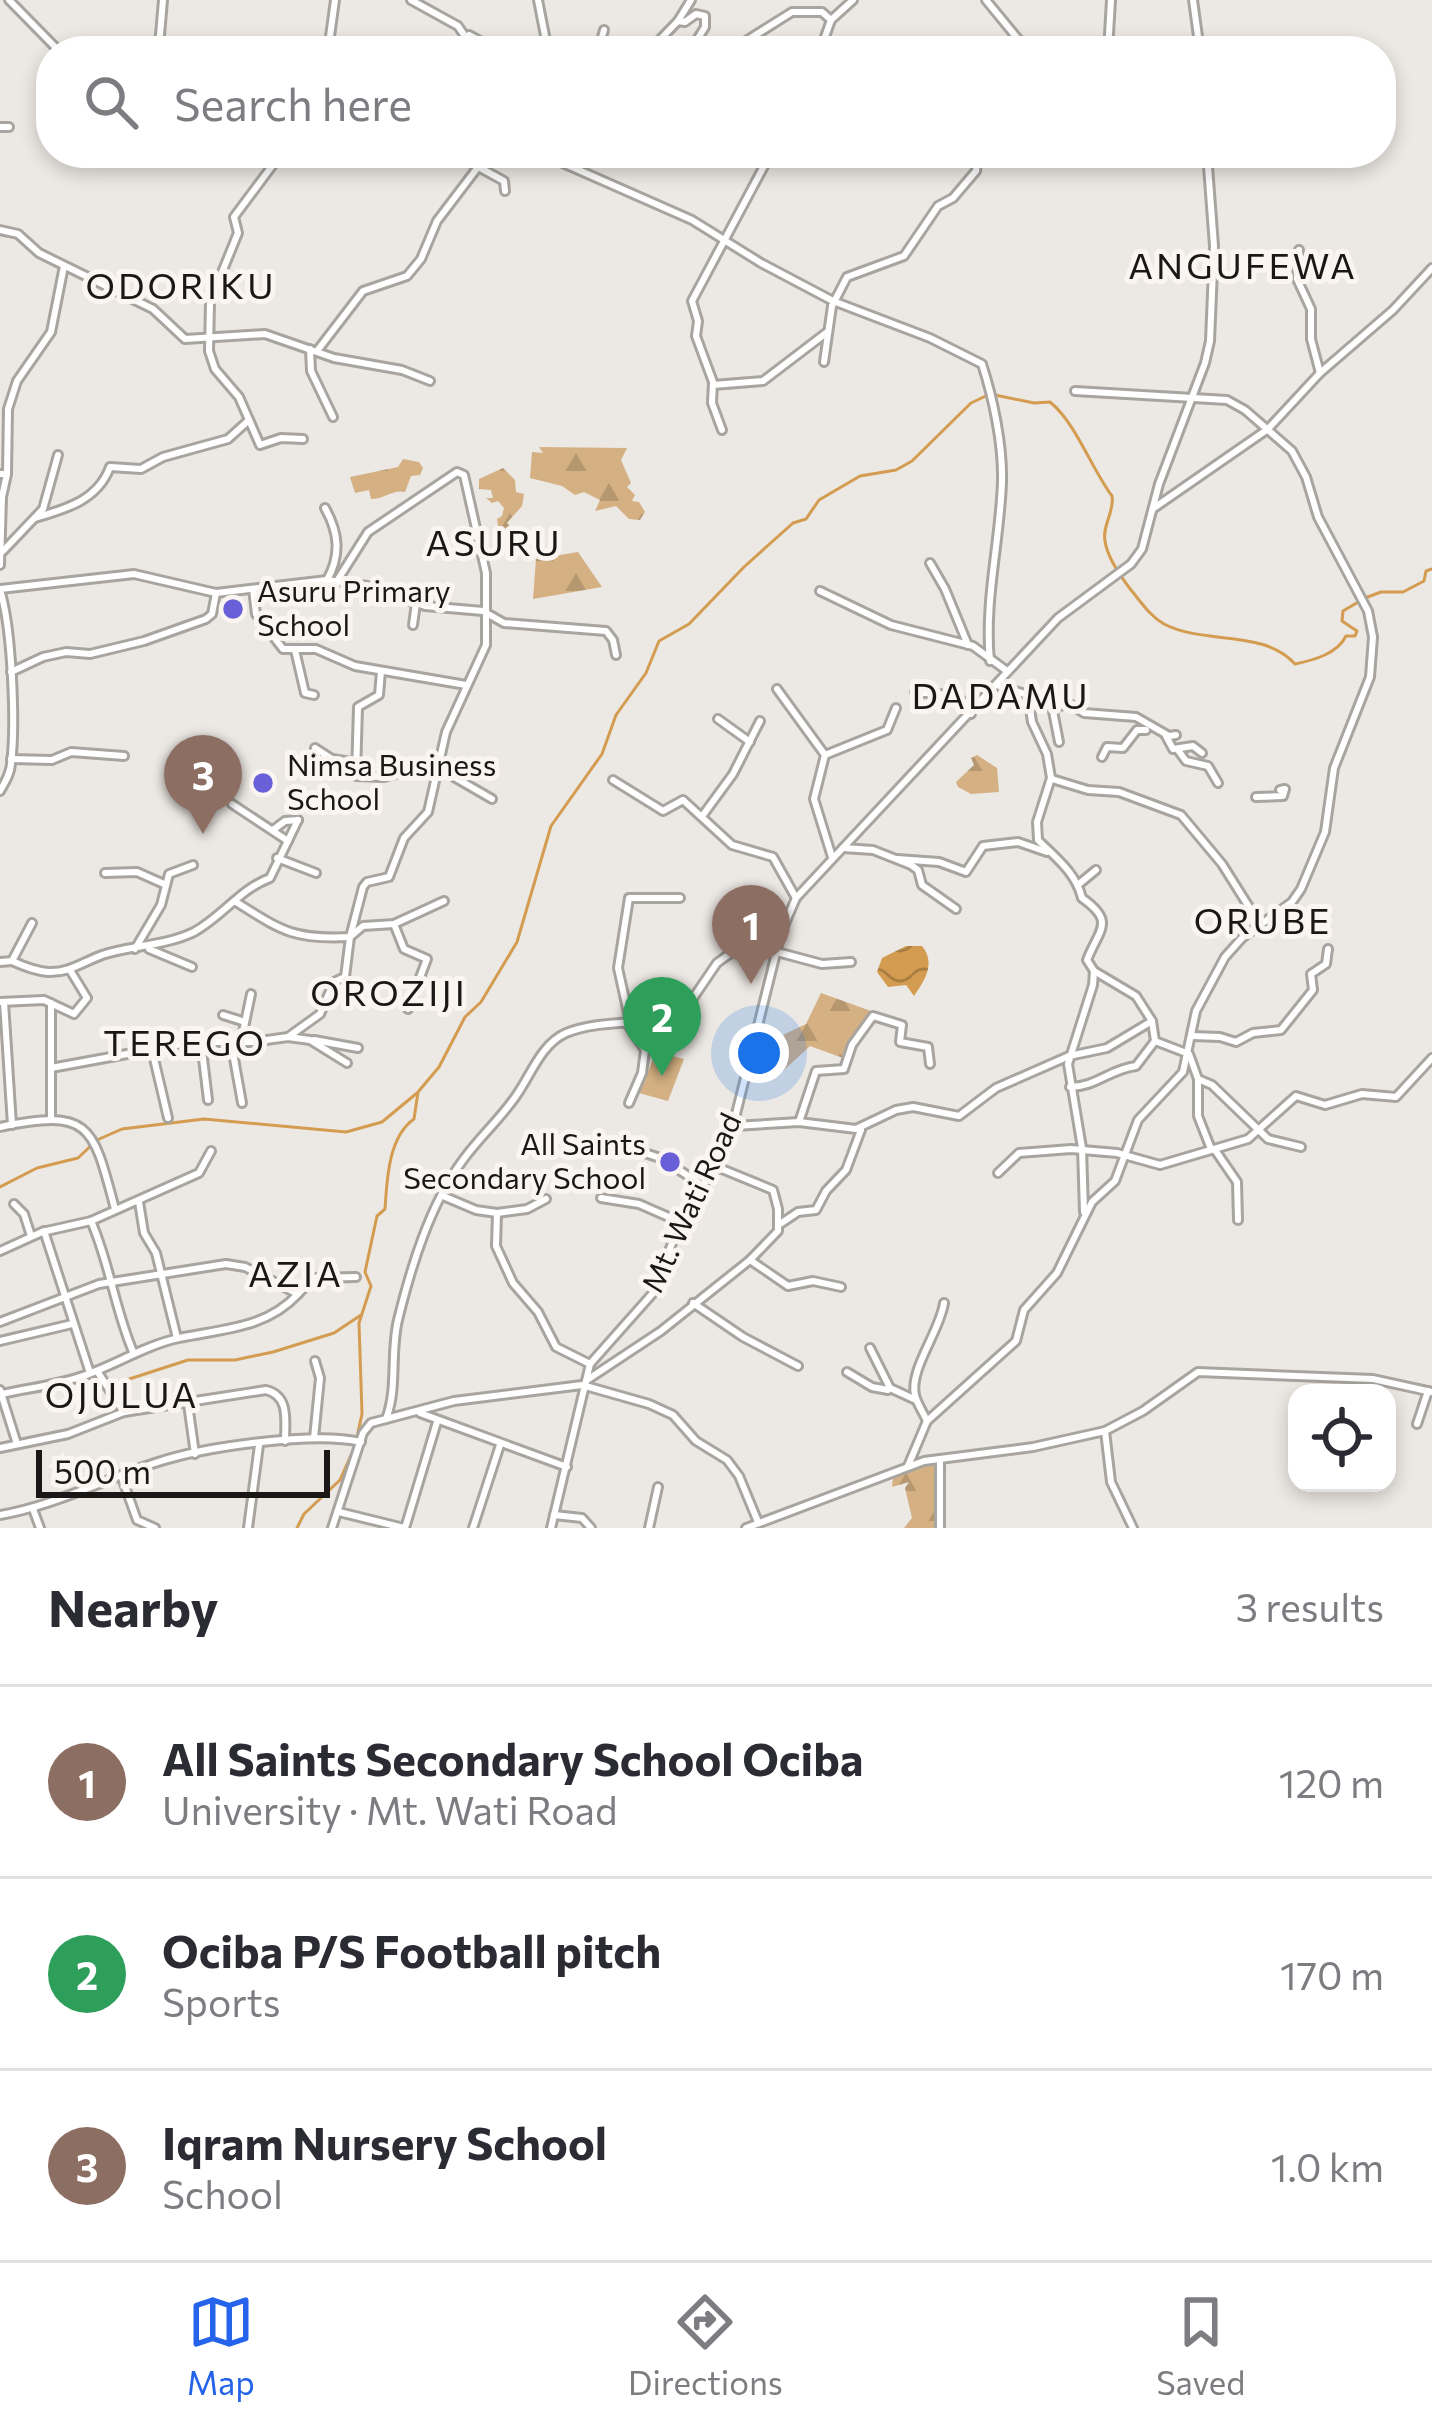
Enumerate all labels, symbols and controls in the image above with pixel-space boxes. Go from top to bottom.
search box [36,36,1396,168]
icon: search [78,69,144,135]
text: Search here [174,75,412,130]
district label: ANGUFEWA [1128,242,1358,286]
district label: ODORIKU [86,262,276,306]
district label: ASURU [426,519,562,563]
place label: Asuru Primary School [257,571,451,642]
marker: Asuru Primary School [220,596,246,622]
district label: DADAMU [912,672,1090,716]
pin: 3 [164,735,242,834]
place label: Nimsa Business School [287,745,496,816]
marker: Nimsa Business School [250,770,276,796]
pin: 1 [712,885,790,984]
district label: ORUBE [1194,897,1332,941]
district label: OROZIJI [310,969,468,1013]
pin: 2 [623,977,701,1076]
district label: TEREGO [103,1019,267,1063]
your location [729,1023,789,1083]
street label: Mt. Wati Road [632,1106,747,1297]
place label: All Saints Secondary School [403,1124,646,1195]
marker: All Saints Secondary School [657,1149,683,1175]
district label: AZIA [248,1250,344,1294]
district label: OJULUA [45,1371,199,1415]
map controls [1288,1384,1396,1492]
button: locate [1288,1384,1396,1492]
scale bar [36,1444,330,1497]
text: 500 m [54,1450,151,1491]
text: Nearby [48,1575,218,1638]
text: 3 results [1236,1582,1384,1630]
text: All Saints Secondary School Ociba [162,1730,863,1785]
text: 1 [78,1758,96,1806]
text: 120 m [1279,1758,1384,1806]
text: University · Mt. Wati Road [162,1785,617,1833]
text: Ociba P/S Football pitch [162,1922,661,1977]
text: 2 [76,1950,98,1998]
text: 170 m [1280,1950,1384,1998]
text: Sports [162,1977,281,2025]
text: Iqram Nursery School [162,2114,607,2169]
text: 3 [76,2142,98,2190]
text: 1.0 km [1271,2142,1384,2190]
text: School [162,2169,283,2217]
tab: Map [187,2289,255,2402]
tab: Directions [628,2289,783,2402]
tab: Saved [1156,2289,1245,2402]

